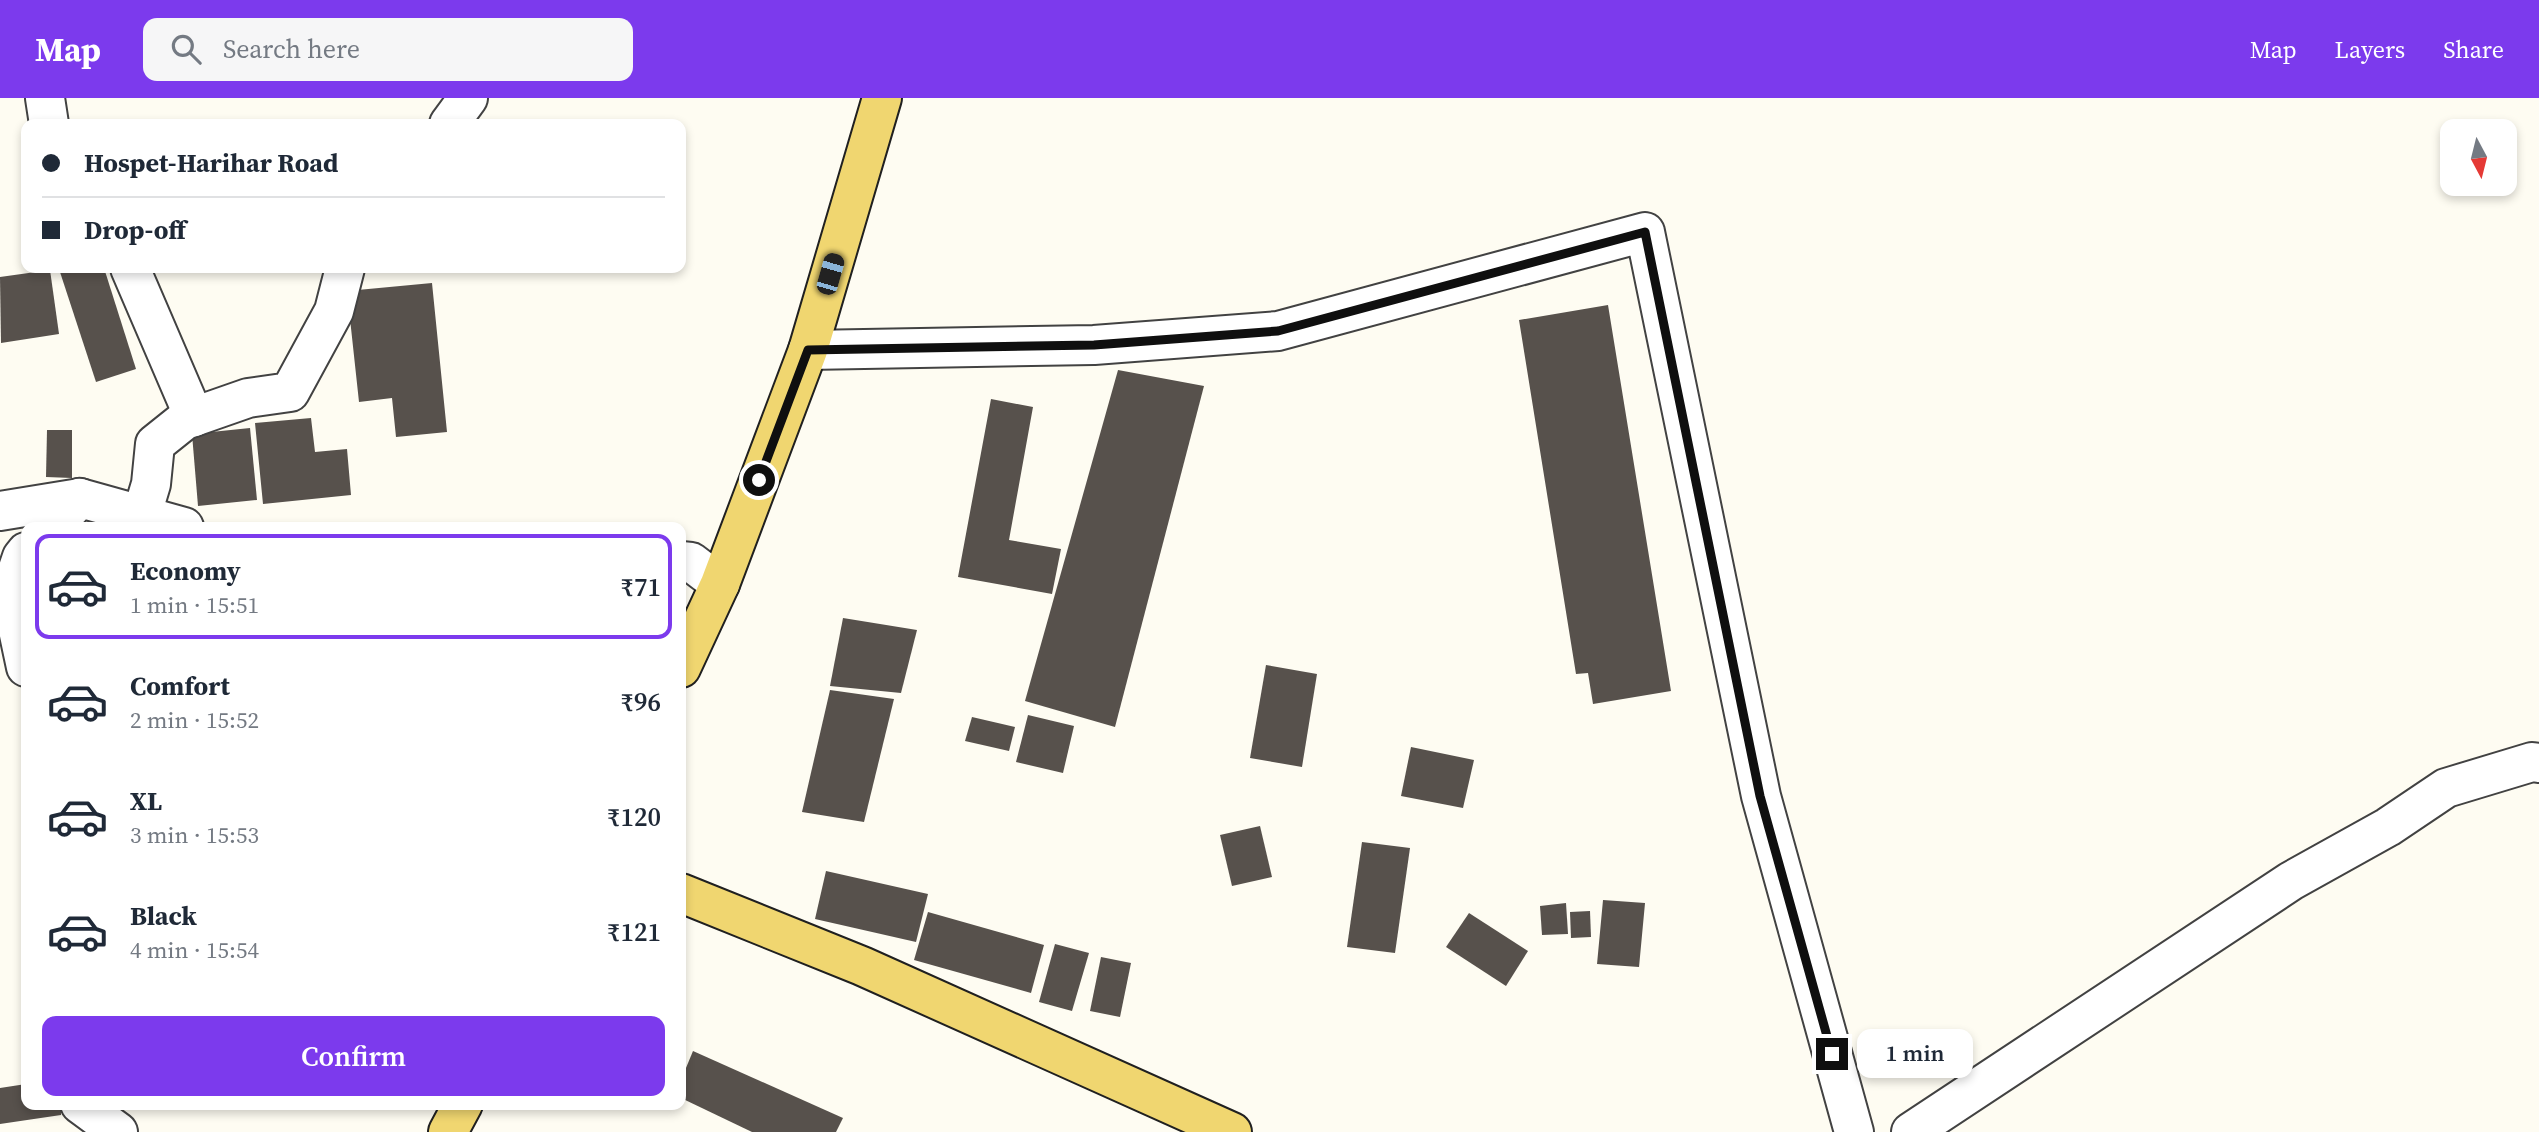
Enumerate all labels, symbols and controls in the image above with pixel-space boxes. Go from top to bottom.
search box [143,18,633,81]
text: Map [35,27,101,72]
icon: search [167,30,205,68]
text: Search here [223,31,360,67]
text: Map [2250,33,2297,66]
text: Layers [2335,33,2405,66]
text: Share [2443,33,2504,66]
north arrow [2440,119,2516,196]
map controls [2440,119,2517,196]
text: Hospet-Harihar Road [84,145,338,181]
text: Drop-off [84,212,186,248]
car [815,251,846,297]
route start [743,464,775,496]
text: Economy [130,553,241,589]
icon: car [46,555,109,618]
text: ₹71 [620,569,661,605]
text: 1 min · 15:51 [130,589,259,621]
text: Comfort [130,668,230,704]
icon: car [46,670,109,733]
text: ₹96 [620,684,661,720]
text: 2 min · 15:52 [130,704,259,736]
text: XL [130,783,162,819]
icon: car [46,785,109,848]
text: ₹120 [607,799,661,835]
text: 3 min · 15:53 [130,819,259,851]
text: Black [130,898,197,934]
icon: car [46,900,109,963]
text: ₹121 [607,914,661,950]
text: 4 min · 15:54 [130,934,259,966]
button: Confirm [42,1016,665,1096]
callout: 1 min [1856,1030,1972,1079]
text: 1 min [1885,1037,1945,1069]
route end [1816,1038,1848,1070]

